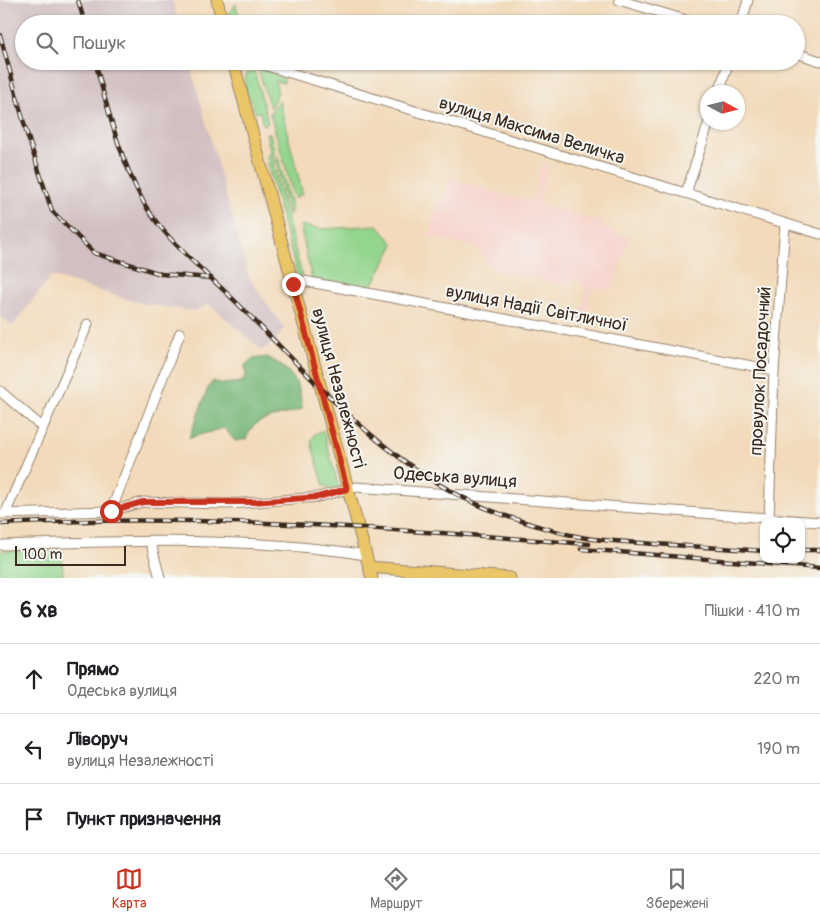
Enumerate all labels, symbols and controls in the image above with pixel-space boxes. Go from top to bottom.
search box [15,15,805,70]
icon: search [33,29,61,57]
text: Пошук [73,31,126,55]
north arrow [700,85,745,130]
street label: вулиця Максима Величка [436,91,627,170]
route end [282,273,305,296]
street label: вулиця Надії Світличної [444,280,630,337]
street label: провулок Посадочний [745,286,776,456]
street label: вулиця Незалежності [306,306,371,471]
street label: Одеська вулиця [392,462,518,493]
route start [100,500,123,523]
map controls [760,518,805,563]
button: locate [760,518,805,563]
scale bar [15,543,126,566]
text: 100 m [22,546,62,563]
text: 6 хв [20,597,58,624]
text: Пішки · 410 m [705,601,800,621]
text: Прямо [67,657,119,681]
icon: ahead [20,665,48,693]
text: 220 m [754,669,800,689]
text: Одеська вулиця [67,681,177,701]
text: Ліворуч [67,727,128,751]
icon: left [20,735,48,763]
text: 190 m [757,739,800,759]
text: вулиця Незалежності [67,751,213,771]
icon: arrive [20,805,48,833]
text: Пункт призначення [67,807,221,831]
tab: Карта [112,865,146,912]
tab: Маршрут [370,865,423,912]
tab: Збережені [646,865,708,912]

